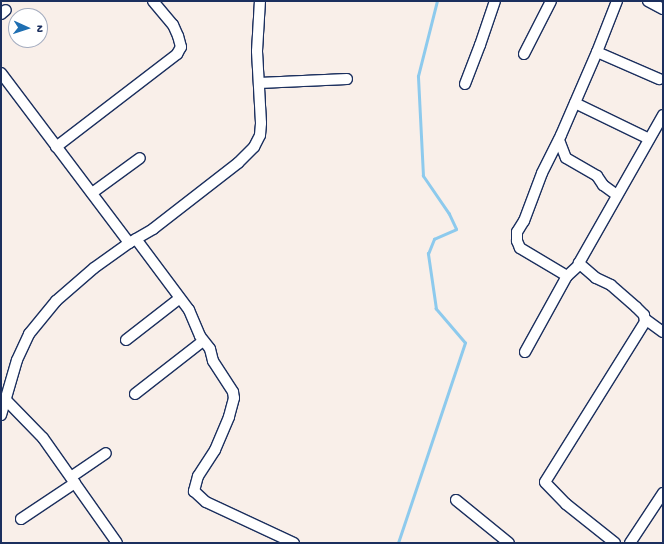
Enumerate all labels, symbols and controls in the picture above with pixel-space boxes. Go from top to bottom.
north arrow [8,8,48,48]
text: N [33,25,45,32]

